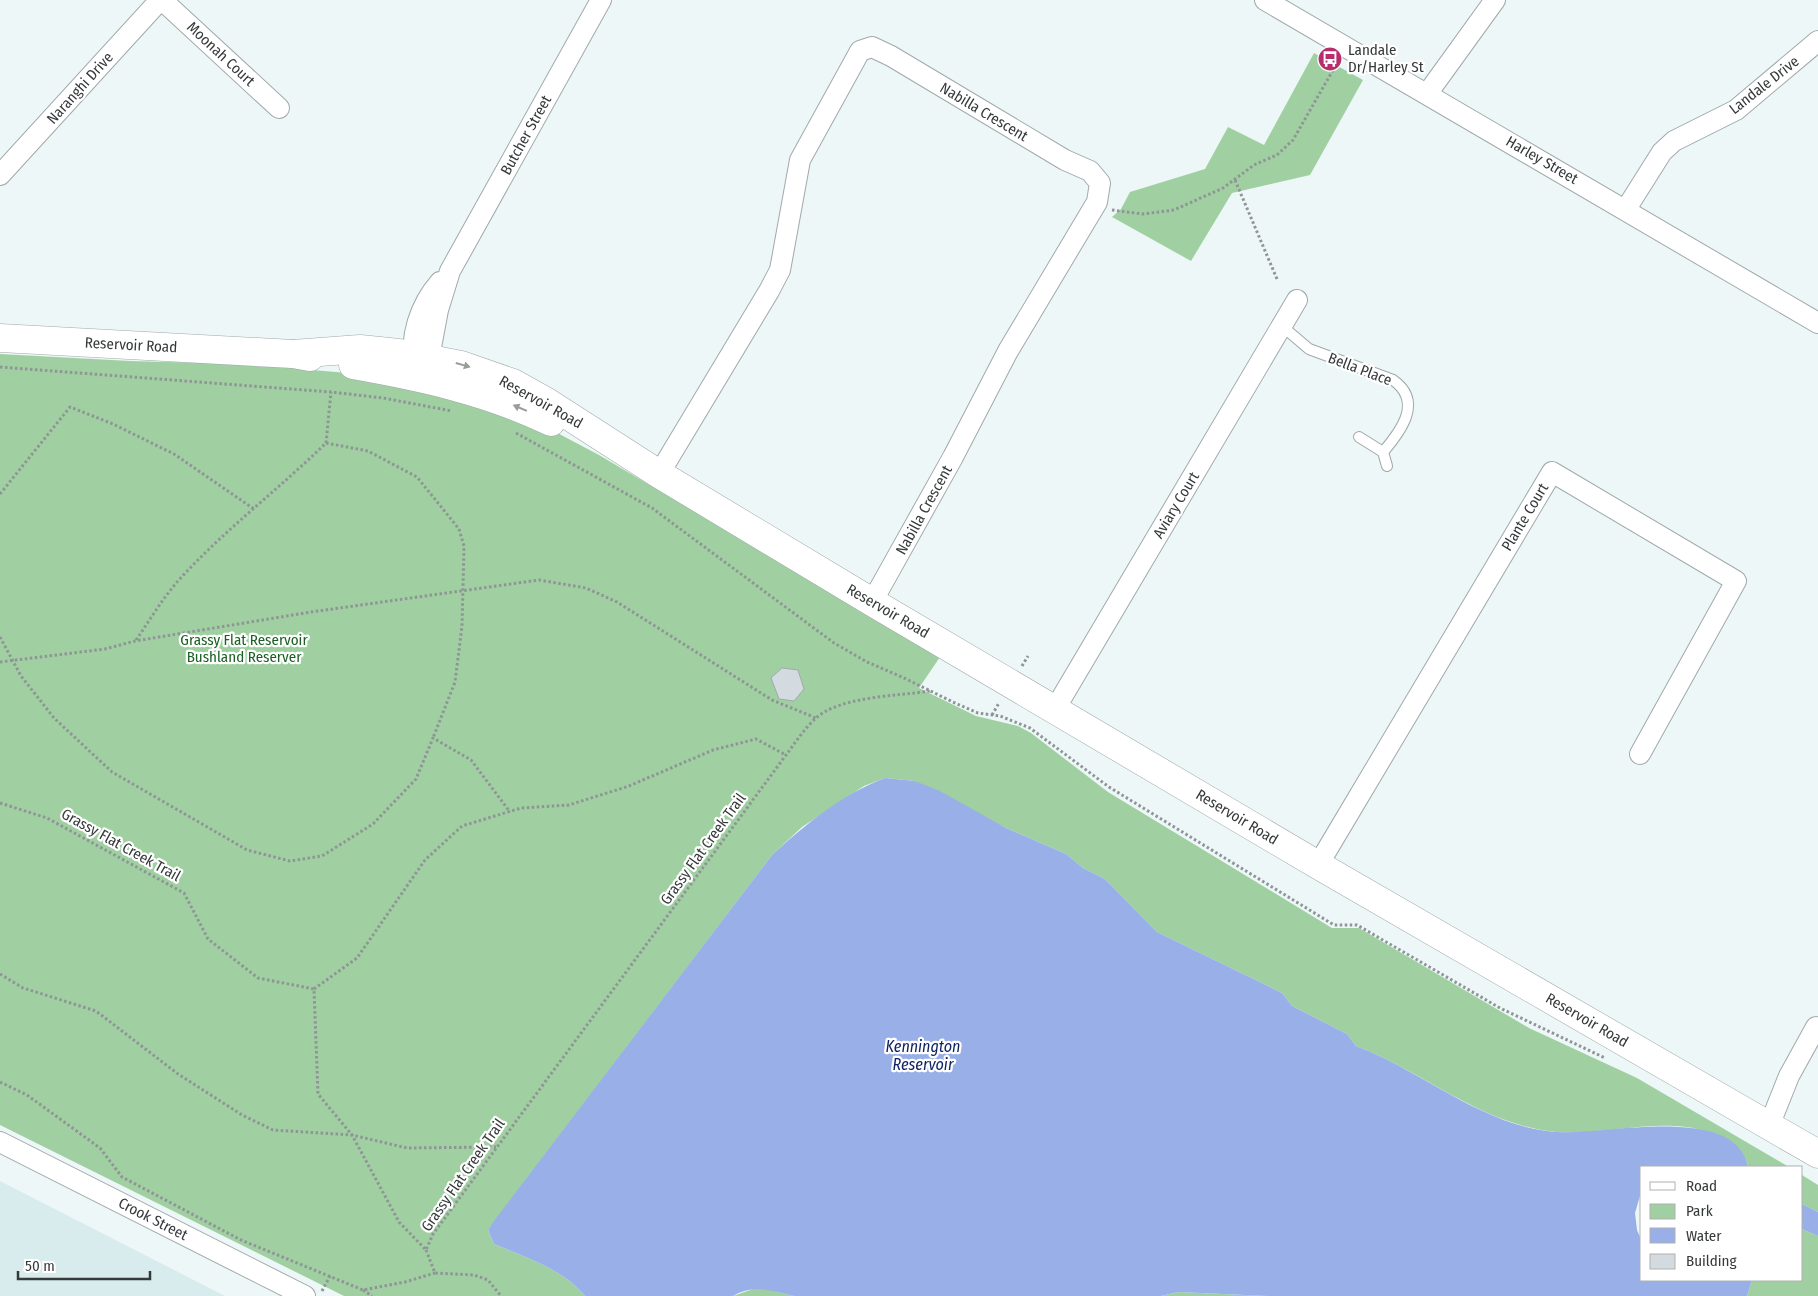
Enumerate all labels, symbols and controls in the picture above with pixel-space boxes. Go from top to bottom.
street label: Moonah Court [183,18,259,90]
place label: Landale Dr/Harley St [1348,41,1424,76]
bus stop icon: Landale Dr/Harley St [1317,46,1343,72]
street label: Naranghi Drive [43,48,117,128]
street label: Landale Drive [1726,52,1802,118]
street label: Nabilla Crescent [937,79,1031,145]
street label: Butcher Street [497,92,555,178]
street label: Harley Street [1503,132,1581,188]
street label: Reservoir Road [84,334,178,356]
street label: Bella Place [1326,349,1394,389]
one-way arrow [455,362,470,370]
street label: Reservoir Road [496,372,586,432]
one-way arrow [513,404,527,412]
street label: Nabilla Crescent [892,462,956,558]
street label: Aviary Court [1149,468,1203,541]
street label: Plante Court [1498,480,1552,554]
street label: Reservoir Road [843,580,933,642]
park label: Grassy Flat Reservoir Bushland Reserver [180,631,308,666]
street label: Reservoir Road [1193,785,1281,849]
street label: Grassy Flat Creek Trail [657,790,749,908]
street label: Grassy Flat Creek Trail [58,805,184,885]
street label: Reservoir Road [1542,989,1632,1051]
water label: Kennington Reservoir [886,1037,960,1074]
street label: Grassy Flat Creek Trail [417,1115,509,1235]
legend [1640,1166,1803,1281]
text: Road [1686,1177,1717,1195]
street label: Crook Street [115,1194,191,1244]
text: Park [1686,1202,1713,1220]
text: Water [1686,1227,1722,1245]
scale bar [18,1248,150,1280]
text: Building [1686,1252,1737,1270]
text: 50 m [25,1257,55,1275]

